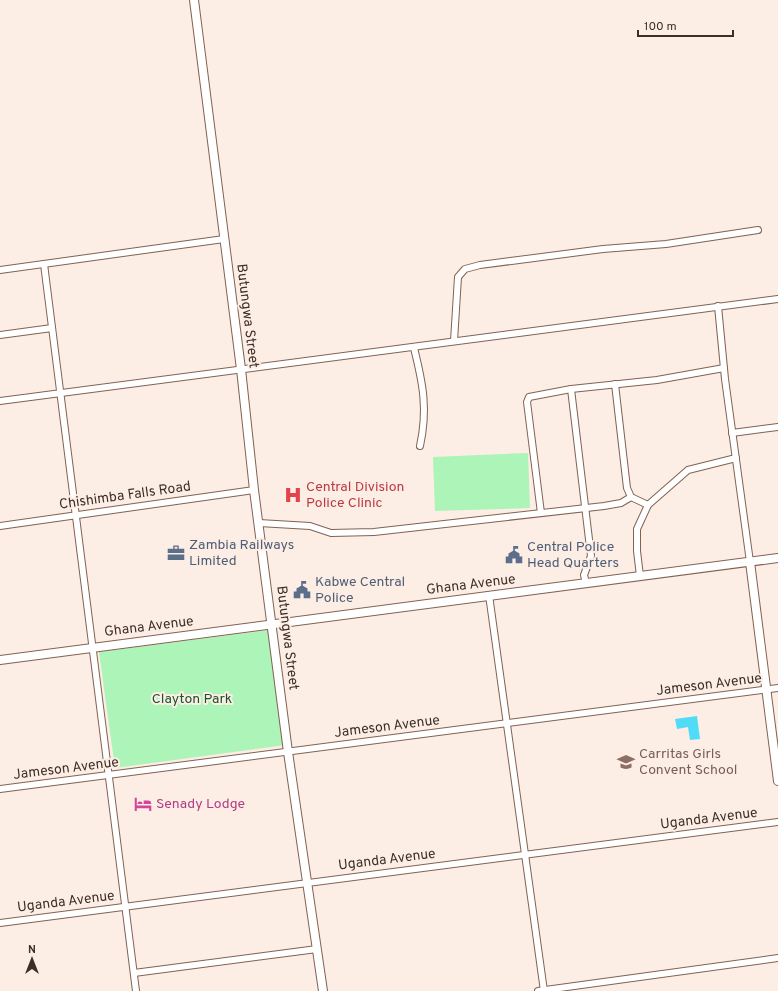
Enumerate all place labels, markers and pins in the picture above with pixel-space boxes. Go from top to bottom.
place label: Central Division Police Clinic [306,479,404,512]
hospital icon: Central Division Police Clinic [283,485,303,505]
place label: Zambia Railways Limited [189,537,294,570]
place label: Central Police Head Quarters [527,539,619,572]
office icon: Zambia Railways Limited [166,543,186,563]
public building icon: Central Police Head Quarters [504,545,524,565]
place label: Kabwe Central Police [315,574,405,607]
public building icon: Kabwe Central Police [292,580,312,600]
place label: Carritas Girls Convent School [639,746,738,779]
school or university icon: Carritas Girls Convent School [616,752,636,772]
hotel icon: Senady Lodge [133,794,153,814]
place label: Senady Lodge [156,796,245,813]

